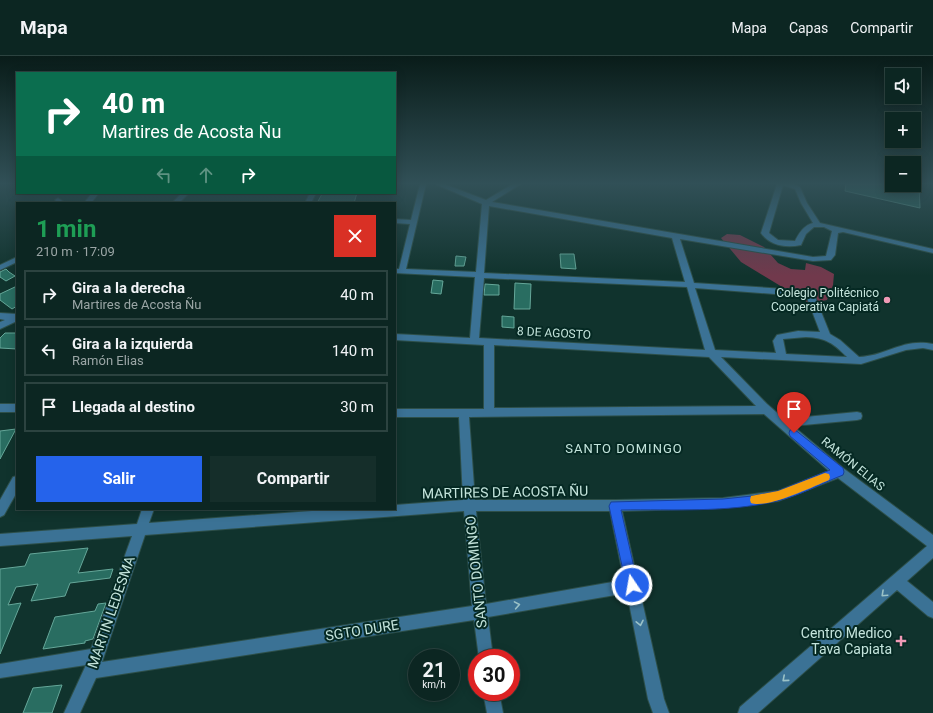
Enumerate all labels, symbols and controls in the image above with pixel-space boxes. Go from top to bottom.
text: Mapa [20,16,68,39]
text: Mapa [732,20,767,36]
text: Capas [789,20,828,36]
text: Compartir [850,20,913,36]
map controls [885,68,921,192]
button: sound [885,68,921,104]
text: 40 m [102,87,165,120]
icon: right [36,88,88,140]
button: + [885,112,921,148]
text: Martires de Acosta Ñu [102,121,281,142]
button: − [885,156,921,192]
icon: left [153,164,175,186]
icon: ahead [195,164,217,186]
icon: right [237,164,259,186]
text: 1 min [36,215,96,243]
button: close [334,215,376,257]
text: 210 m · 17:09 [36,244,115,259]
text: Gira a la derecha [72,279,185,297]
icon: right [38,284,60,306]
text: 40 m [340,286,374,304]
place label: Colegio Politécnico Cooperativa Capiatá [771,286,879,314]
marker: Colegio Politécnico Cooperativa Capiatá [882,295,892,305]
text: Martires de Acosta Ñu [72,297,202,312]
street label: 8 DE AGOSTO [517,324,591,342]
text: Gira a la izquierda [72,335,193,353]
icon: left [38,340,60,362]
text: 140 m [332,342,374,360]
text: Ramón Elias [72,353,144,368]
pin [777,392,811,433]
icon: arrive [38,396,60,418]
text: Llegada al destino [72,398,195,416]
text: 30 m [340,398,374,416]
icon: arrive [783,398,805,420]
street label: RAMÓN ELIAS [819,434,888,494]
district label: SANTO DOMINGO [565,441,683,456]
button: Salir [36,456,202,502]
button: Compartir [210,456,376,502]
street label: MARTIRES DE ACOSTA ÑU [422,482,588,501]
street label: SANTO DOMINGO [462,515,490,629]
street label: MARTIN LEDESMA [84,554,138,670]
position arrow [611,564,653,606]
one-way arrow [881,589,888,596]
one-way arrow [514,601,520,610]
street label: SGTO DURE [324,616,400,644]
one-way arrow [635,620,643,626]
place label: Centro Medico Tava Capiata [801,625,892,657]
marker: Centro Medico Tava Capiata [895,635,907,647]
speed limit sign: 30 [468,649,520,701]
text: 21 [423,658,445,682]
one-way arrow [783,674,790,681]
text: km/h [422,679,446,690]

